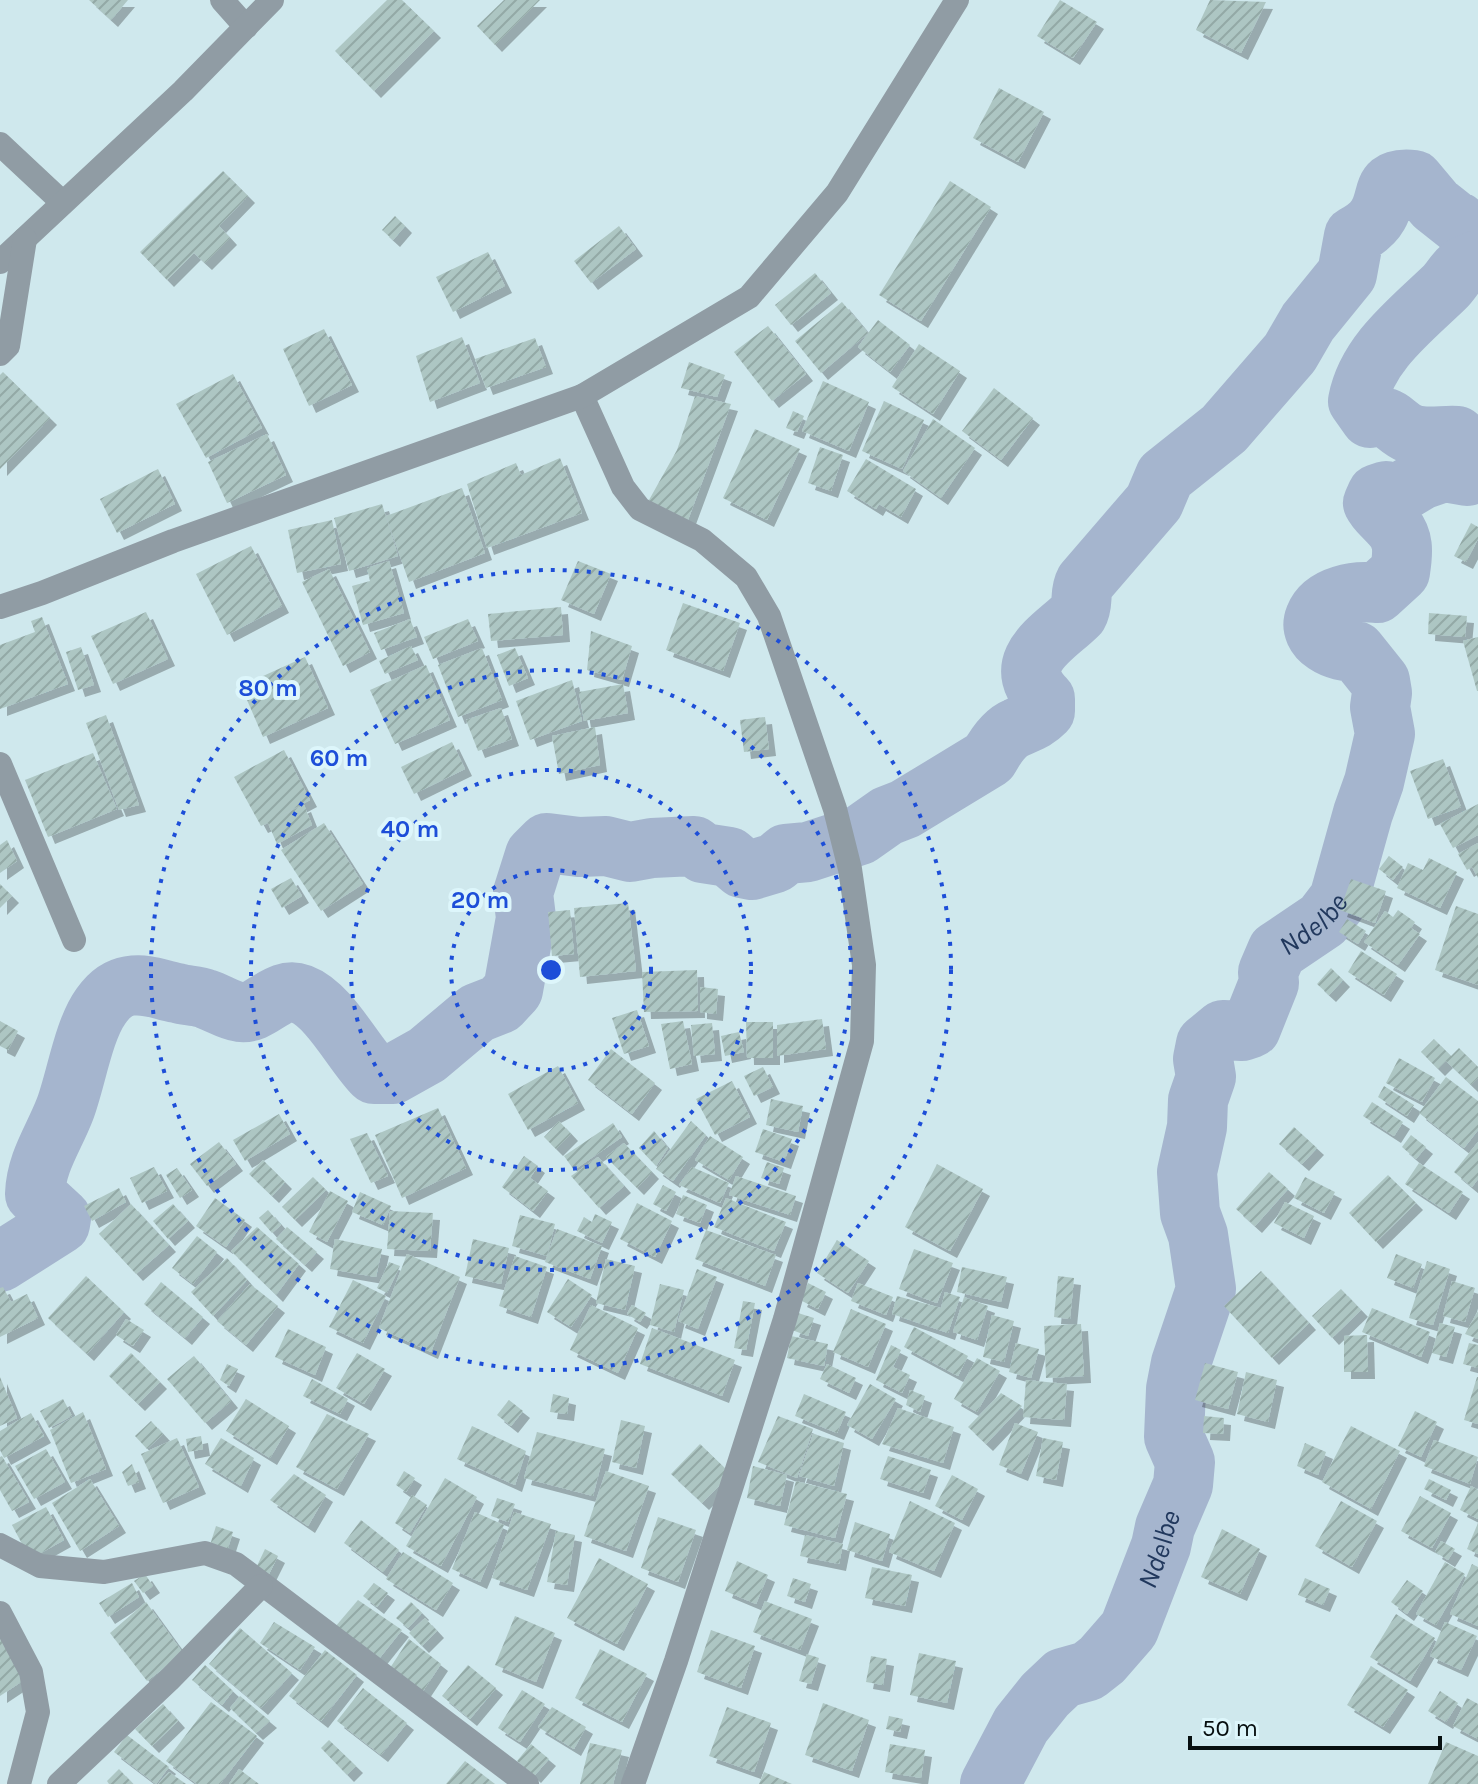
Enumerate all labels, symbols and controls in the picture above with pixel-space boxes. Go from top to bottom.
text: 80 m [238,674,298,702]
text: 60 m [310,744,368,772]
text: 40 m [381,815,439,843]
text: 20 m [451,886,509,914]
water label: Ndelbe [1272,887,1355,962]
centre of rings [537,956,565,984]
water label: Ndelbe [1130,1505,1187,1593]
scale bar [1190,1700,1440,1750]
text: 50 m [1202,1714,1258,1742]

